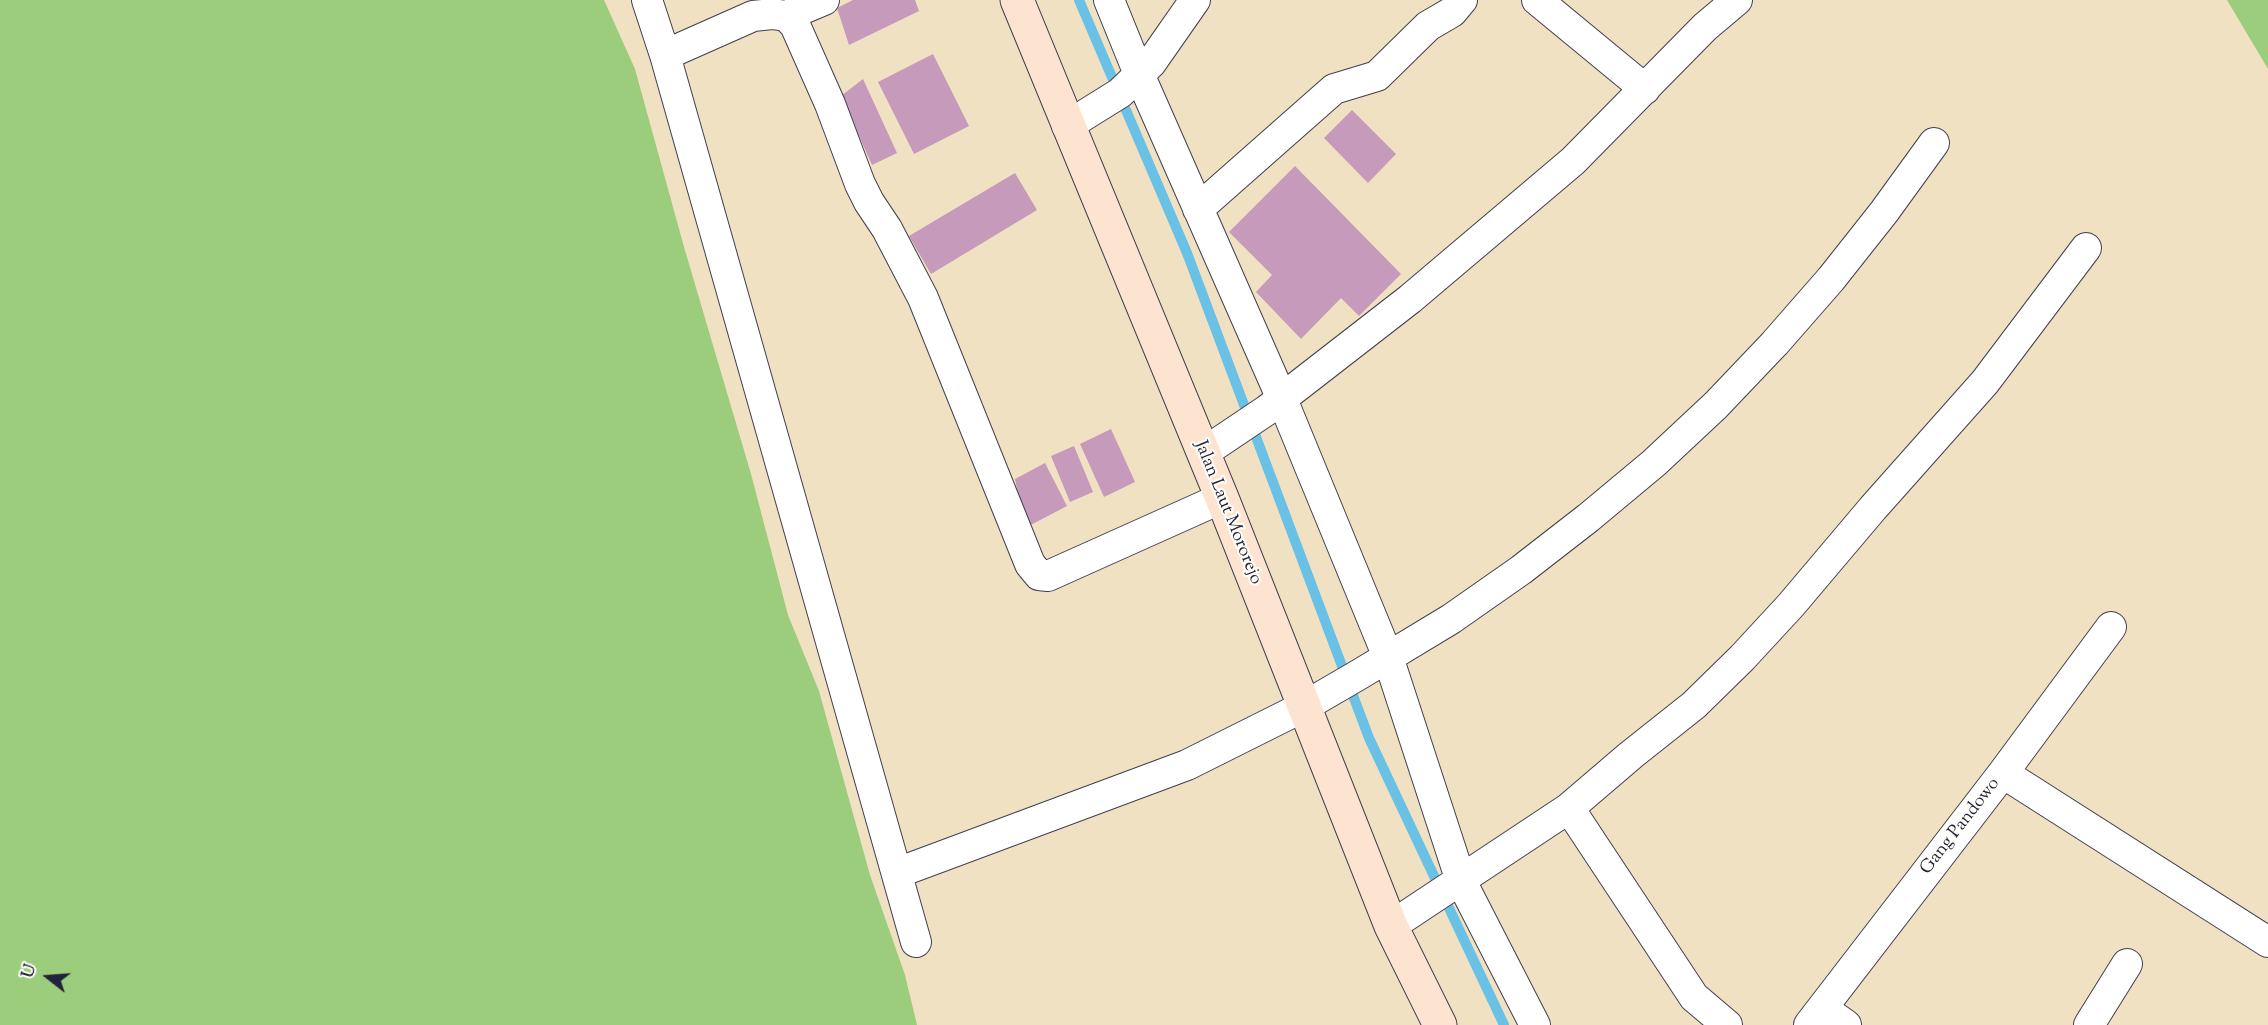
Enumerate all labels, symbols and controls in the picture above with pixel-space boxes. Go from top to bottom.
street label: Jalan Laut Mororejo [1188,438,1266,588]
street label: Gang Pandowo [1917,774,2005,880]
north arrow [18,947,78,1007]
text: U [17,962,43,981]

